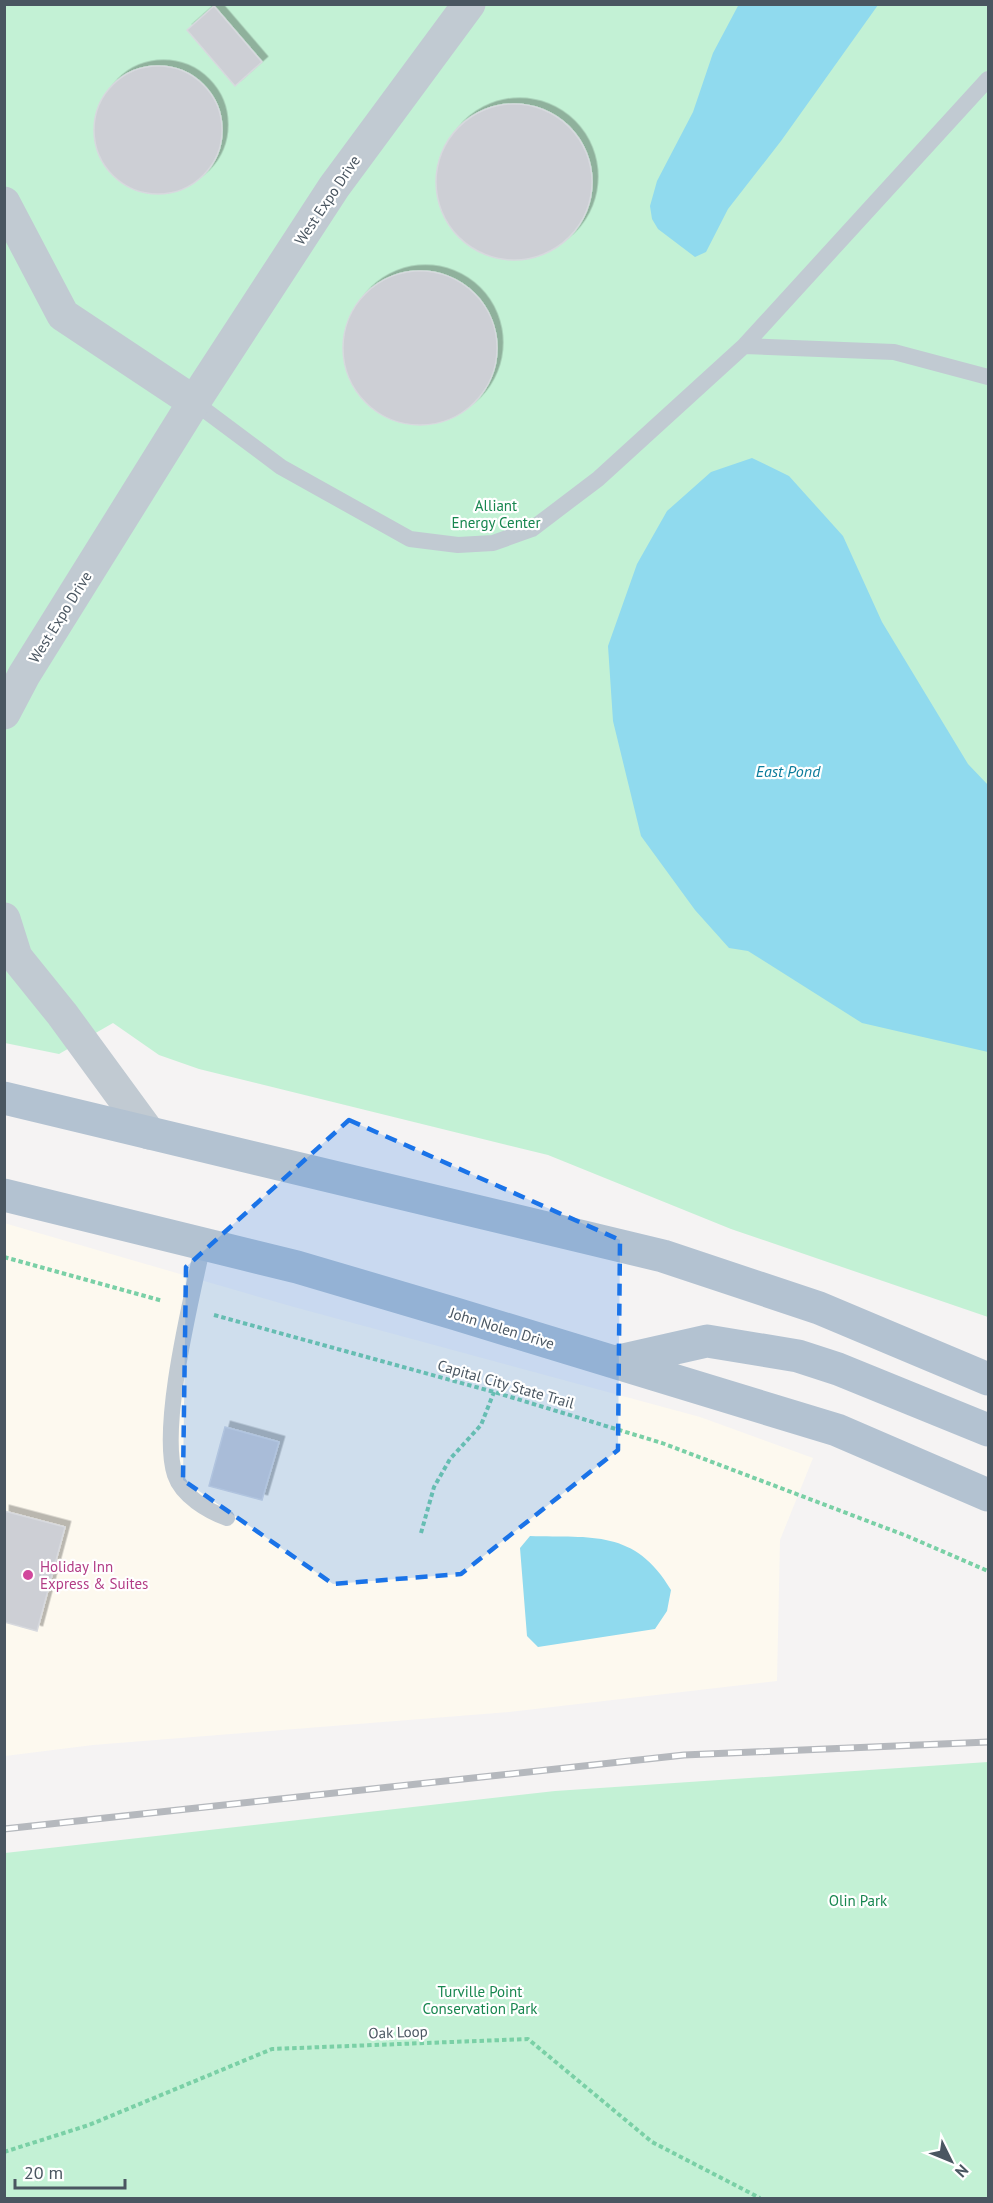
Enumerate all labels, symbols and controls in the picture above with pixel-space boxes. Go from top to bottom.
street label: West Expo Drive [290,151,364,249]
park label: Alliant Energy Center [452,496,540,532]
street label: West Expo Drive [24,568,96,666]
water label: East Pond [756,761,821,781]
street label: John Nolen Drive [446,1303,557,1353]
street label: Capital City State Trail [436,1355,577,1413]
place label: Holiday Inn Express & Suites [40,1557,148,1593]
marker: Holiday Inn Express & Suites [21,1568,35,1582]
park label: Olin Park [829,1891,888,1910]
park label: Turville Point Conservation Park [423,1982,538,2018]
street label: Oak Loop [368,2021,428,2043]
north arrow [921,2131,981,2191]
scale bar [15,2152,124,2190]
text: 20 m [24,2161,63,2184]
text: N [951,2161,973,2182]

